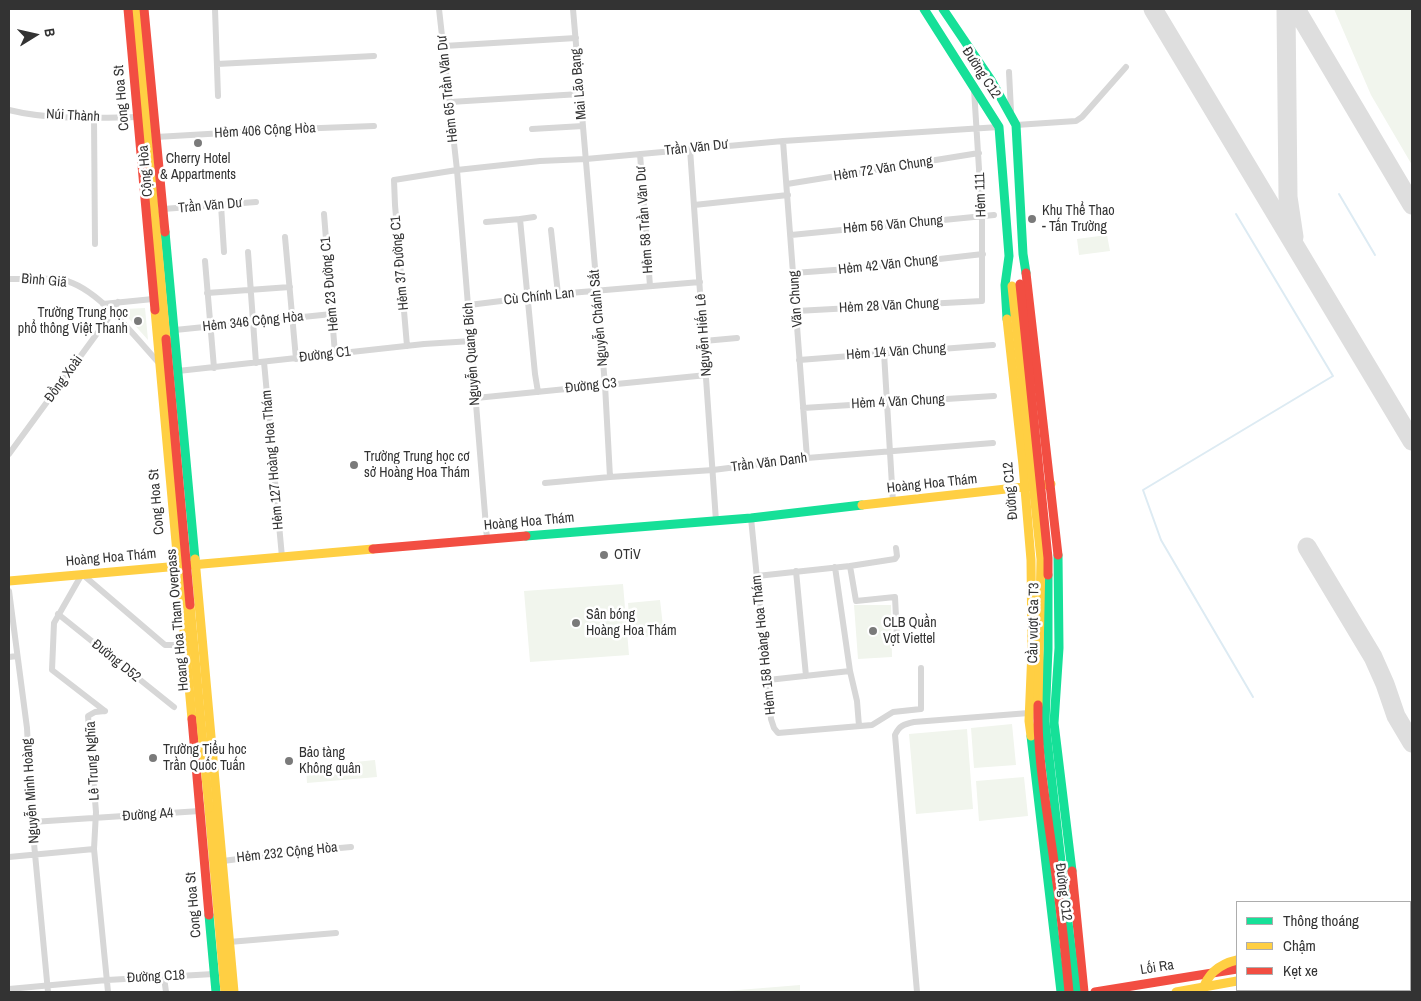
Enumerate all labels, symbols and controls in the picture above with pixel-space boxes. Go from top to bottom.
north arrow [10,10,60,60]
text: B [40,27,59,38]
street label: Hẻm 65 Trần Văn Dư [434,35,462,143]
street label: Đường C12 [958,44,1004,102]
street label: Mai Lão Bạng [568,48,590,120]
street label: Cong Hoa St [111,65,133,131]
street label: Núi Thành [46,106,100,126]
street label: Hẻm 406 Cộng Hòa [214,120,316,142]
street label: Trần Văn Dư [663,136,729,160]
marker: Cherry Hotel & Appartments [192,137,204,149]
street label: Cộng Hòa [135,145,157,197]
place label: Cherry Hotel & Appartments [160,151,236,184]
street label: Hẻm 72 Văn Chung [832,153,934,185]
street label: Hẻm 58 Trần Văn Dư [633,166,657,274]
street label: Hẻm 111 [972,172,990,218]
street label: Trần Văn Dư [177,195,243,217]
place label: Khu Thể Thao - Tấn Trường [1042,203,1115,236]
street label: Hẻm 56 Văn Chung [842,212,944,238]
marker: Khu Thể Thao - Tấn Trường [1026,213,1038,225]
street label: Hẻm 37 Đường C1 [387,215,413,311]
street label: Hẻm 23 Đường C1 [317,236,343,332]
street label: Hẻm 42 Văn Chung [837,251,939,279]
street label: Nguyễn Chánh Sắt [586,269,612,367]
street label: Văn Chung [786,270,806,328]
street label: Bình Giã [21,271,67,291]
street label: Cù Chính Lan [503,285,575,309]
street label: Nguyễn Hiến Lê [693,293,715,377]
street label: Hẻm 28 Văn Chung [839,295,939,317]
street label: Nguyễn Quang Bích [460,302,484,406]
place label: Trường Trung học phổ thông Việt Thanh [18,305,128,338]
street label: Hẻm 346 Cộng Hòa [202,308,304,336]
marker: Trường Trung học phổ thông Việt Thanh [132,315,144,327]
street label: Hẻm 14 Văn Chung [846,340,946,364]
street label: Đường C1 [298,344,352,366]
street label: Đồng Xoài [41,352,87,406]
street label: Đường C3 [564,375,618,397]
street label: Hẻm 127 Hoàng Hoa Thám [259,389,287,531]
street label: Hẻm 4 Văn Chung [851,391,945,413]
place label: Trường Trung học cơ sở Hoàng Hoa Thám [364,449,470,482]
street label: Trần Văn Danh [730,450,808,476]
marker: Trường Trung học cơ sở Hoàng Hoa Thám [348,459,360,471]
street label: Đường C12 [1000,461,1022,521]
street label: Cong Hoa St [146,469,168,535]
street label: Hoàng Hoa Thám [886,471,978,497]
street label: Hoàng Hoa Thám [483,510,575,534]
street label: Hoàng Hoa Thám [65,546,157,570]
place label: OTiV [614,547,641,563]
street label: Hoang Hoa Tham Overpass [163,548,193,692]
marker: OTiV [598,549,610,561]
street label: Hẻm 158 Hoàng Hoa Thám [748,574,780,716]
street label: Cầu vượt Ga T3 [1025,582,1043,664]
place label: Sân bóng Hoàng Hoa Thám [586,607,677,640]
place label: CLB Quần Vợt Viettel [883,615,937,648]
marker: Sân bóng Hoàng Hoa Thám [570,617,582,629]
marker: CLB Quần Vợt Viettel [867,625,879,637]
street label: Đường D52 [88,636,144,686]
street label: Lê Trung Nghĩa [83,721,103,801]
street label: Nguyễn Minh Hoàng [19,738,43,844]
place label: Trường Tiểu học Trần Quốc Tuấn [163,742,247,774]
place label: Bảo tàng Không quân [299,745,361,778]
marker: Trường Tiểu học Trần Quốc Tuấn [147,752,159,764]
marker: Bảo tàng Không quân [283,755,295,767]
street label: Đường A4 [122,805,174,825]
street label: Hẻm 232 Cộng Hòa [236,839,338,867]
street label: Đường C12 [1051,862,1075,922]
street label: Cong Hoa St [183,872,205,938]
legend [1236,901,1411,991]
text: Thông thoáng [1283,910,1359,931]
text: Chậm [1283,935,1316,956]
street label: Lối Ra [1139,957,1175,979]
text: Kẹt xe [1283,960,1318,981]
street label: Đường C18 [127,967,185,987]

